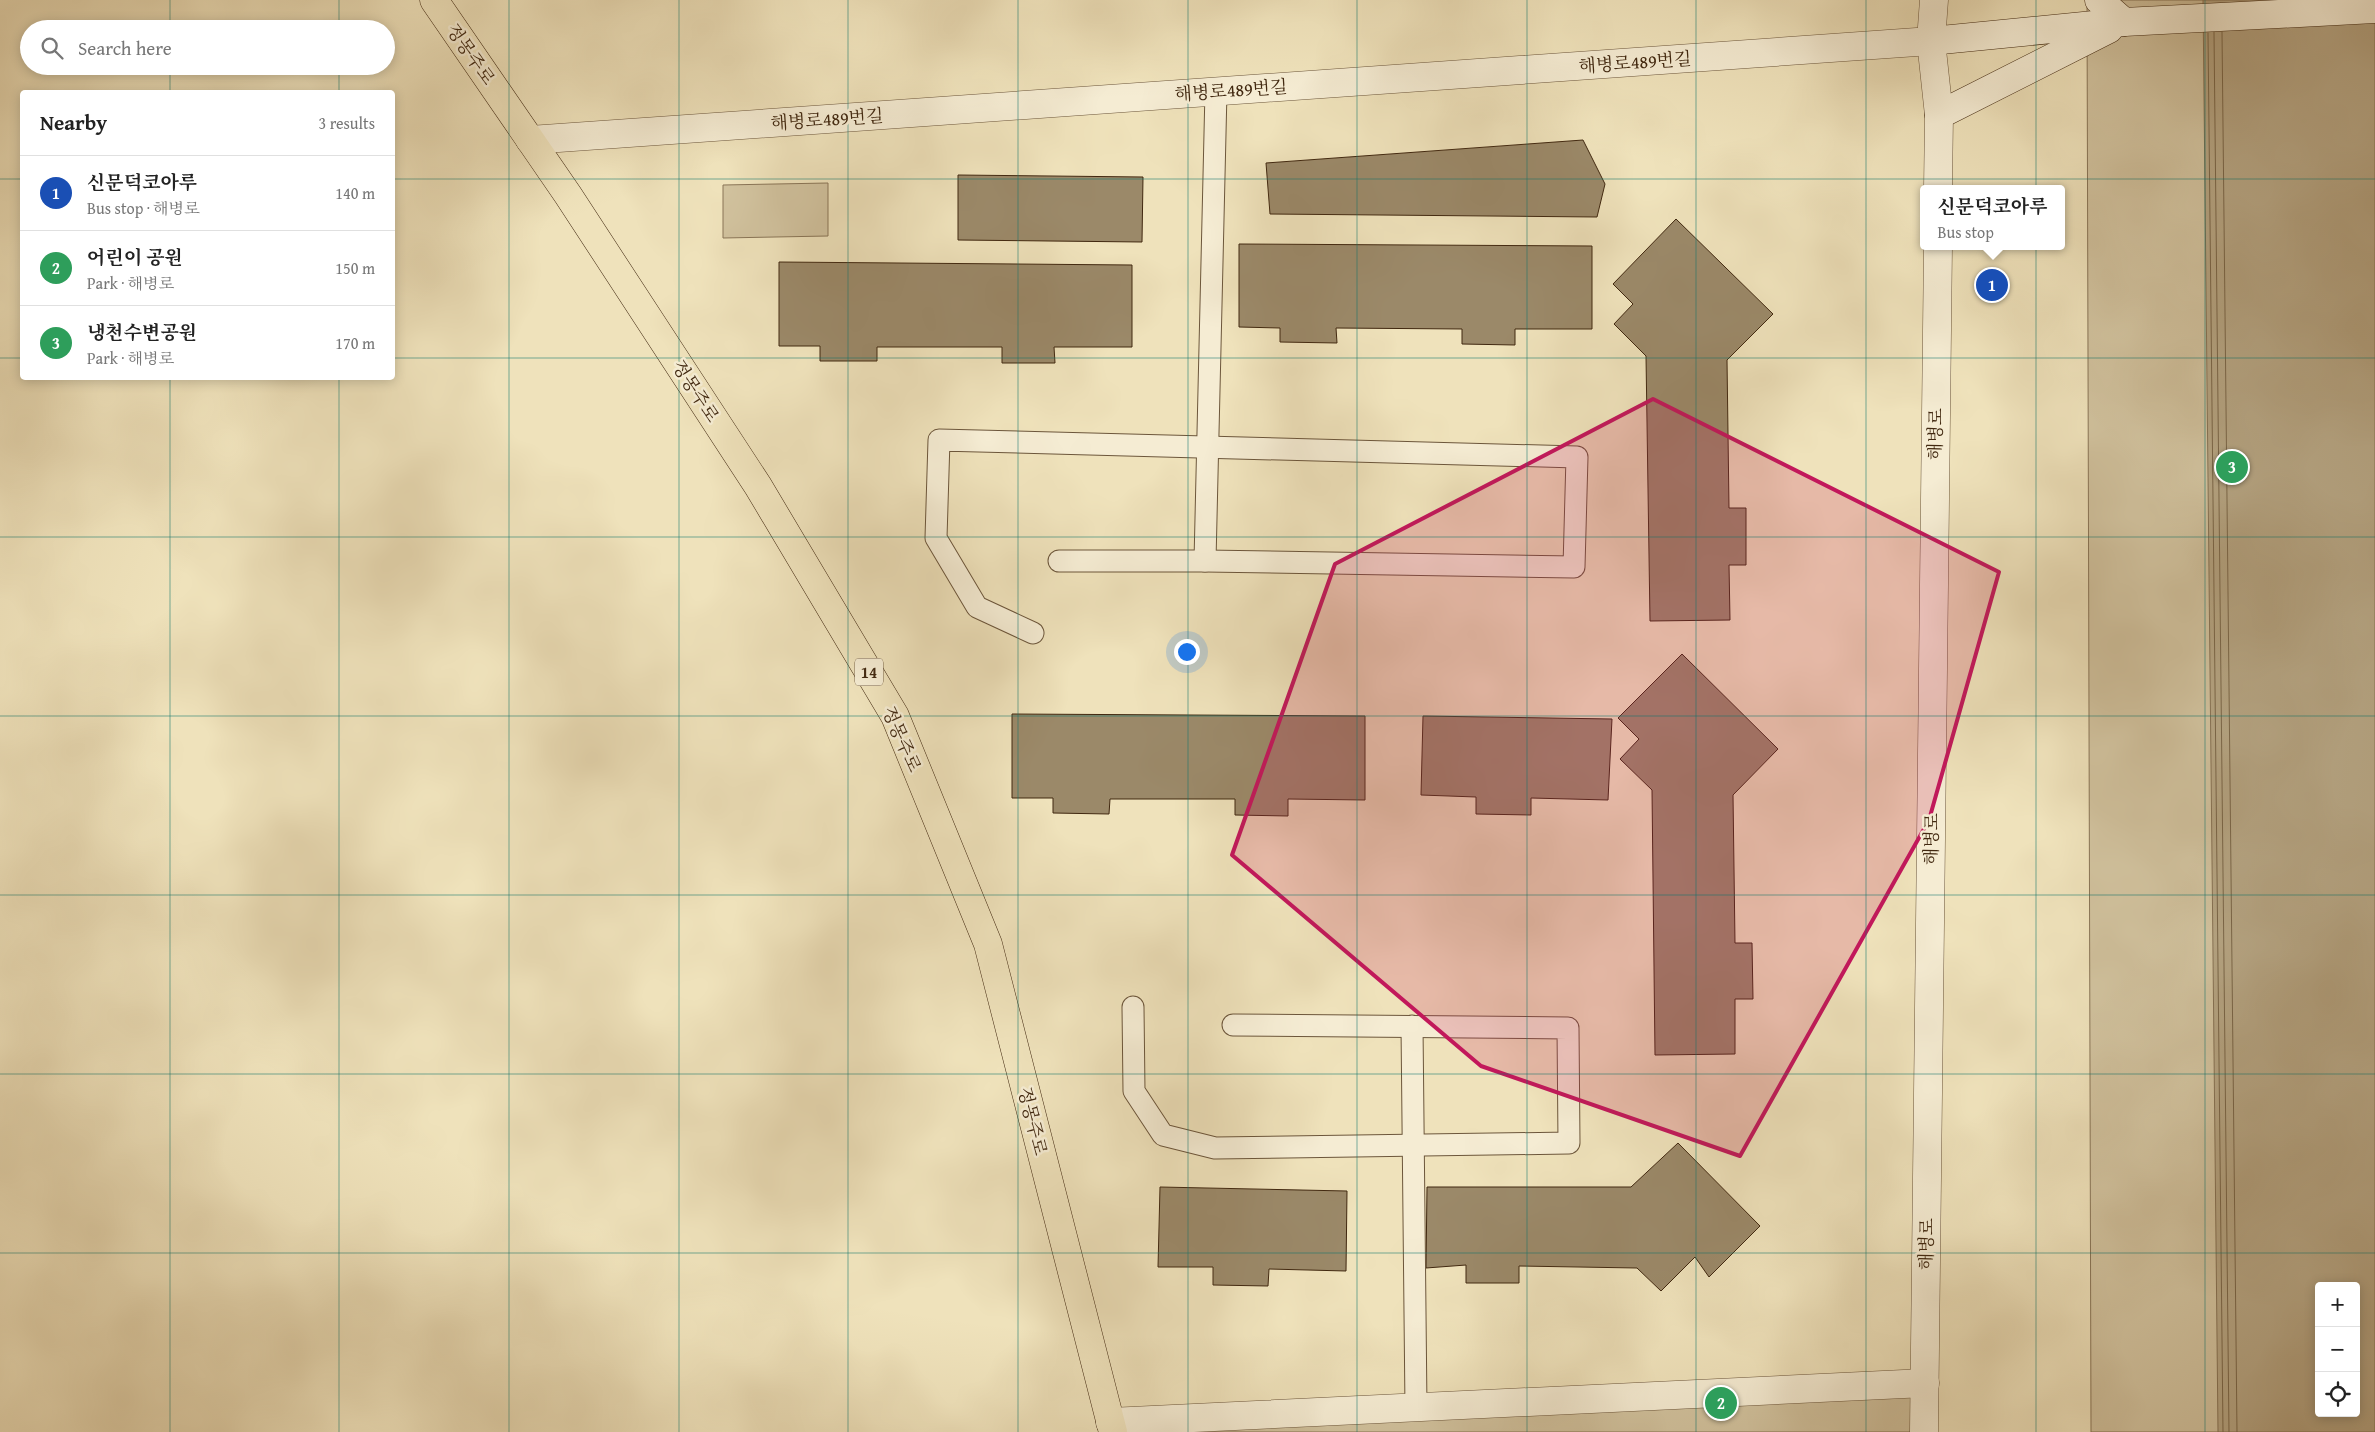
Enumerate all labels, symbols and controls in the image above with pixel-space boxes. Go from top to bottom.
street label: 정몽주로 [440,18,502,90]
search box [20,20,395,75]
icon: search [38,34,66,62]
text: Search here [78,34,172,62]
street label: 해병로489번길 [1578,45,1692,79]
street label: 해병로489번길 [1174,73,1288,107]
street label: 해병로489번길 [770,102,884,136]
text: Nearby [40,107,107,138]
text: 3 results [318,111,375,135]
text: 신문덕코아루 [87,168,197,196]
text: 1 [52,181,60,205]
text: 140 m [335,181,375,205]
popup [1920,185,2065,250]
text: 신문덕코아루 [1937,192,2048,220]
text: Bus stop · 해병로 [87,196,199,220]
text: Bus stop [1937,220,1994,244]
text: 어린이 공원 [87,243,183,271]
text: 2 [52,256,60,280]
text: 150 m [335,256,375,280]
pin: 1 [1976,266,2008,304]
text: Park · 해병로 [87,271,174,295]
text: 냉천수변공원 [87,318,197,346]
text: 3 [52,331,60,355]
text: 170 m [335,331,375,355]
text: Park · 해병로 [87,346,174,370]
street label: 정몽주로 [666,354,726,428]
street label: 해병로 [1921,408,1949,460]
pin: 3 [2216,448,2248,486]
your location [1174,639,1200,665]
road number: 14 [855,659,883,686]
street label: 정몽주로 [876,702,928,776]
street label: 해병로 [1917,813,1945,865]
street label: 정몽주로 [1011,1084,1055,1158]
street label: 해병로 [1912,1218,1940,1270]
map controls [2315,1282,2360,1417]
button: + [2315,1282,2360,1327]
button: − [2315,1327,2360,1372]
button: locate [2315,1372,2360,1417]
pin: 2 [1705,1384,1737,1422]

